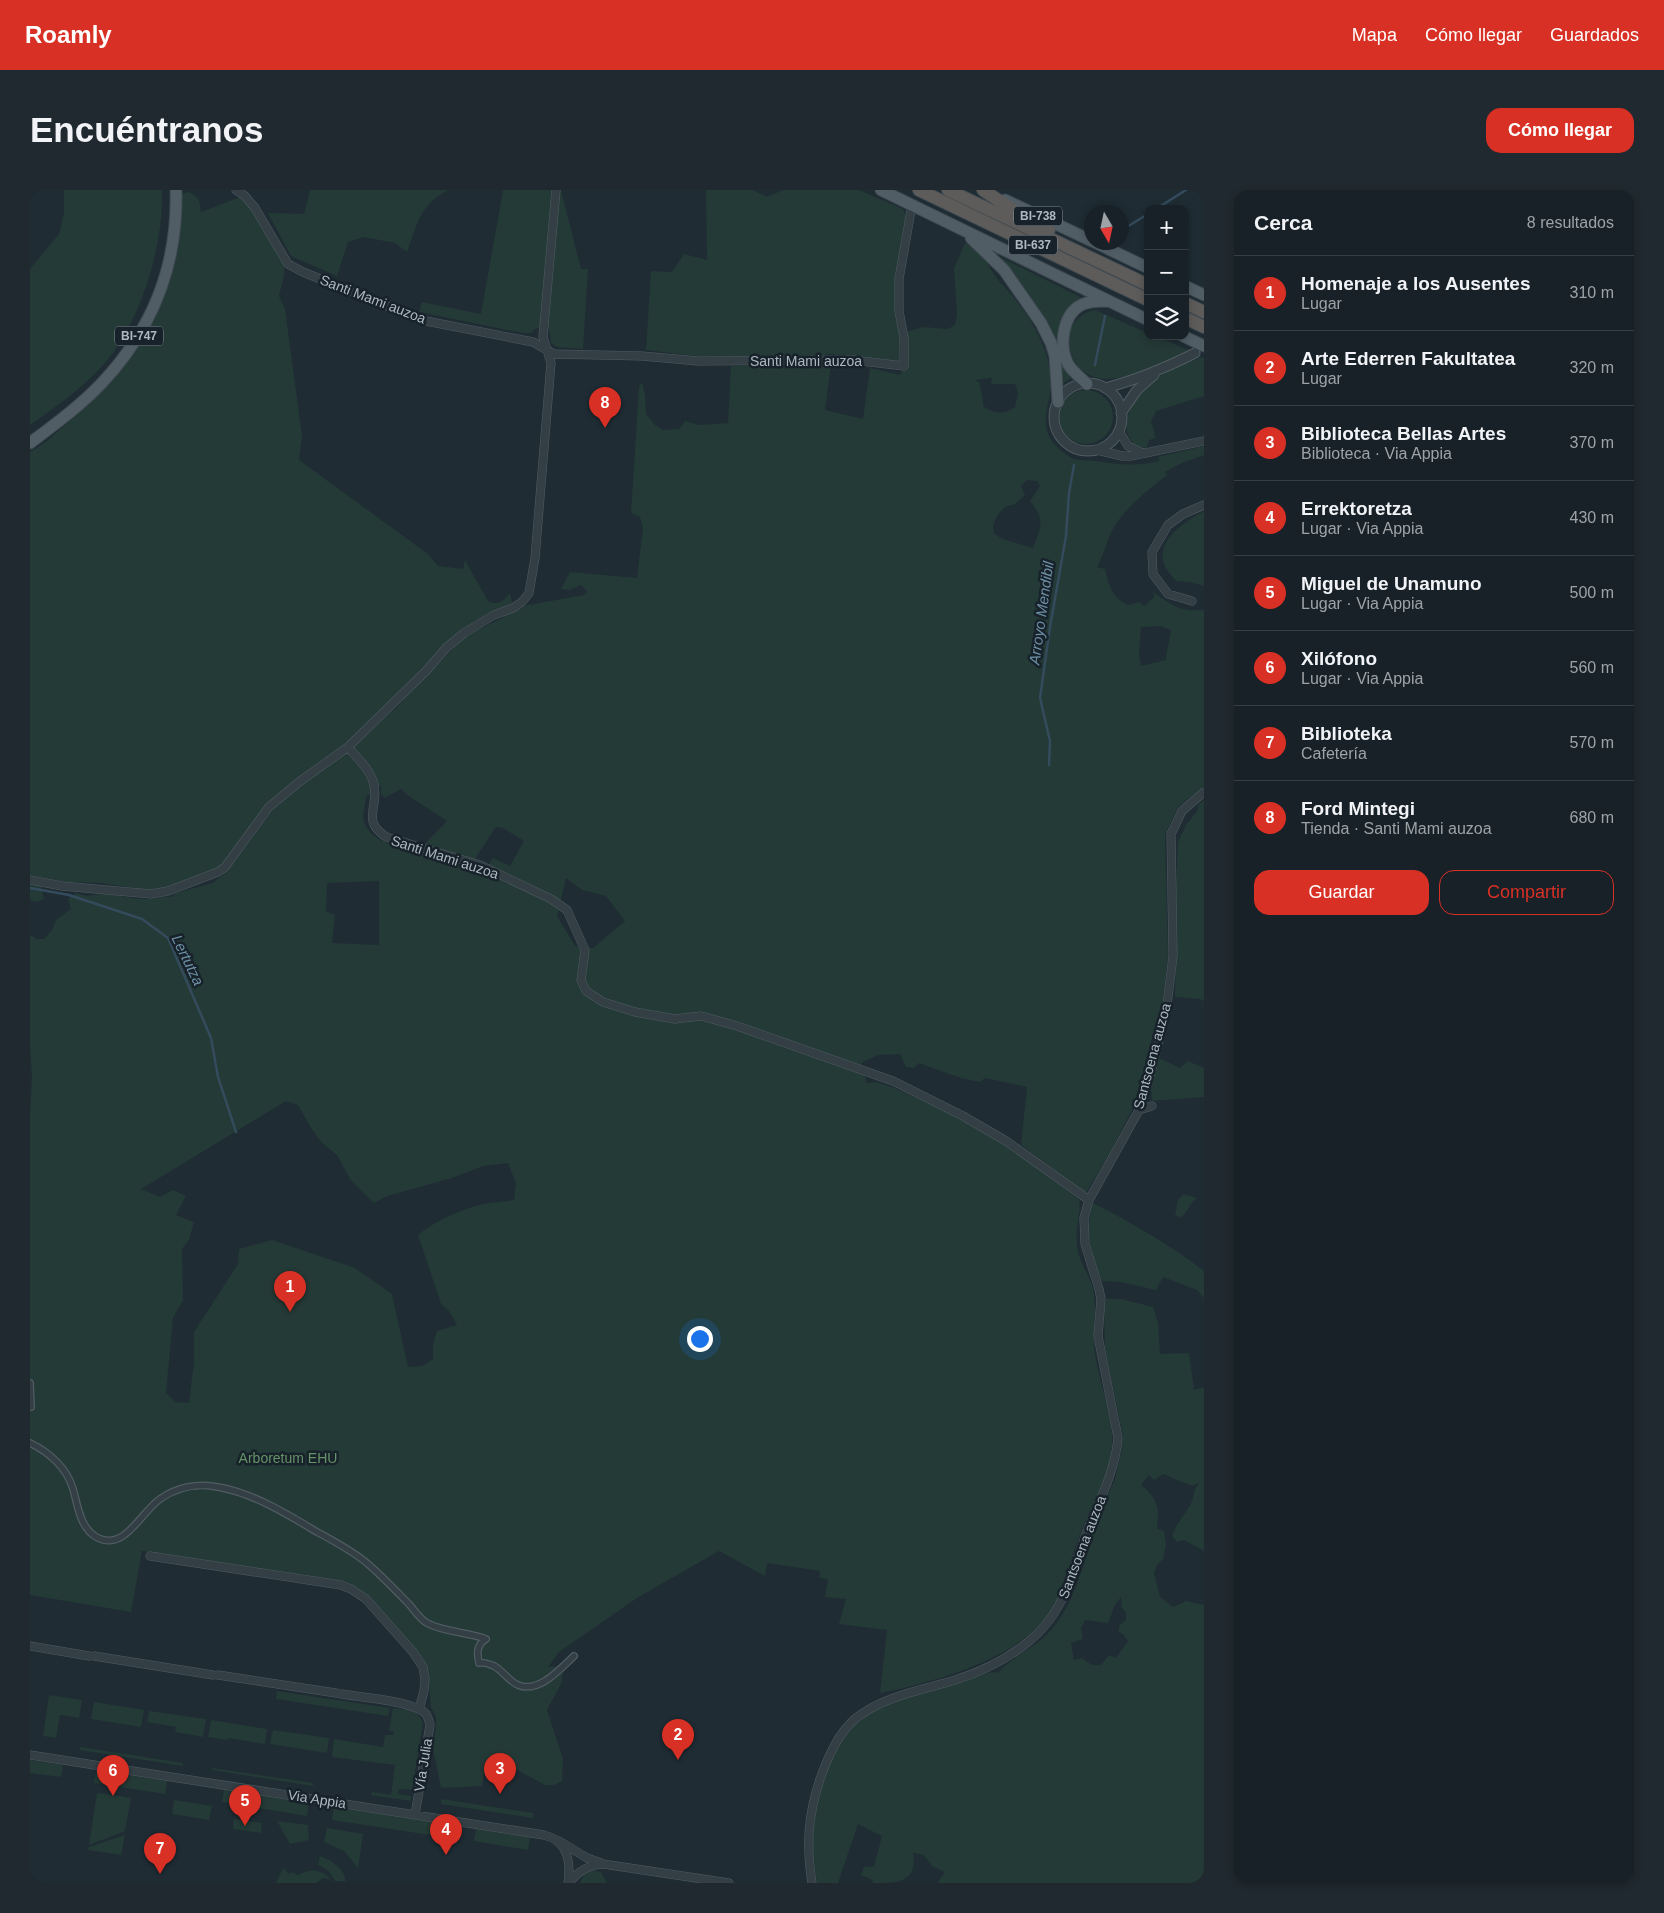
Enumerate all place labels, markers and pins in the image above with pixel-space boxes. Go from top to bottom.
pin: 8 [589,387,621,428]
pin: 1 [274,1271,306,1312]
pin: 2 [662,1719,694,1760]
pin: 3 [484,1753,516,1794]
pin: 6 [97,1755,129,1796]
pin: 5 [229,1785,261,1826]
pin: 4 [430,1814,462,1855]
pin: 7 [144,1833,176,1874]

